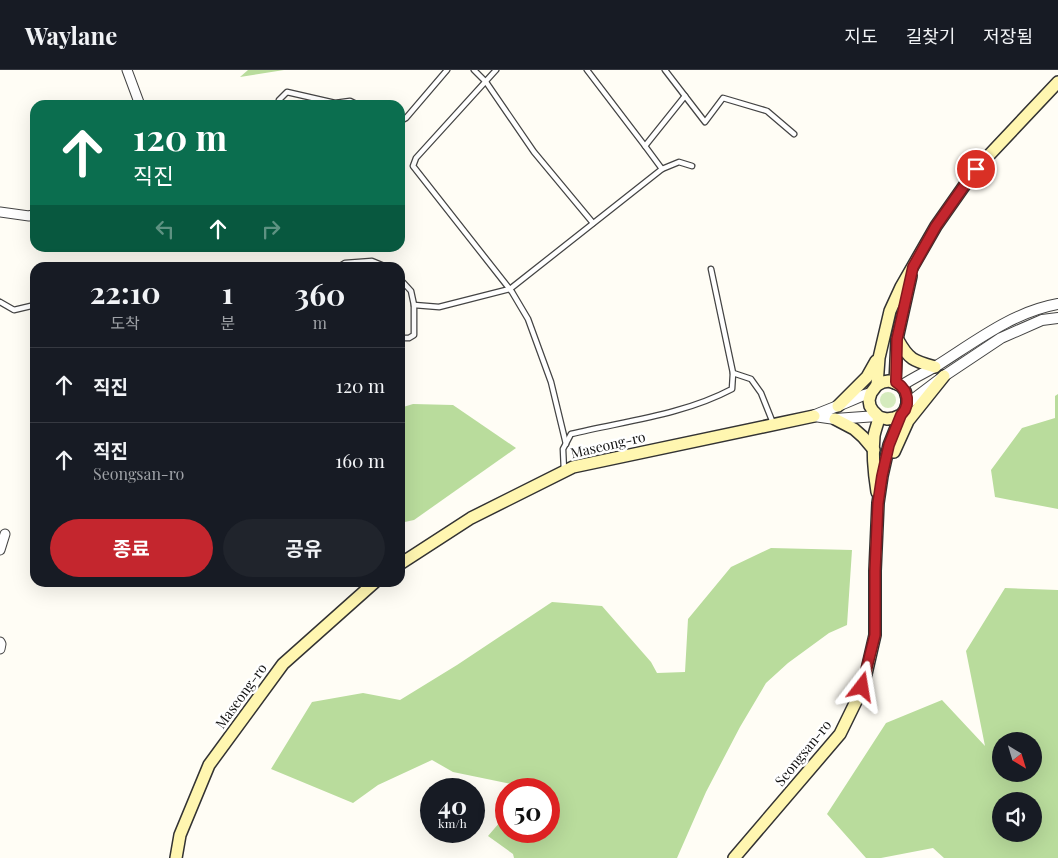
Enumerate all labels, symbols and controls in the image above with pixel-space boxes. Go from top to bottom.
text: Waylane [25,19,117,51]
text: 지도 [845,24,878,48]
text: 길찾기 [906,24,955,48]
text: 저장됨 [983,24,1033,48]
text: 120 m [133,113,227,160]
icon: ahead [50,120,115,185]
pin [955,148,997,190]
icon: arrive [962,155,990,183]
text: 직진 [133,160,173,190]
icon: left [151,215,179,243]
icon: ahead [204,215,232,243]
icon: right [257,215,285,243]
text: 22:10 [90,272,161,312]
text: 1 [222,272,233,312]
text: 360 [295,274,345,314]
text: 도착 [110,312,140,333]
text: 분 [220,312,235,333]
text: m [313,312,327,333]
icon: ahead [50,371,78,399]
text: 120 m [336,372,385,398]
text: 직진 [93,373,128,399]
street label: Maseong-ro [569,427,647,462]
text: 직진 [93,437,128,463]
icon: ahead [50,446,78,474]
text: 160 m [335,447,385,473]
text: Seongsan-ro [93,463,184,484]
button: 종료 [50,519,213,577]
button: 공유 [223,519,385,577]
street label: Maseong-ro [211,659,271,732]
position arrow [835,660,887,712]
street label: Seongsan-ro [770,715,835,790]
north arrow [992,732,1042,782]
map controls [992,732,1042,842]
speed limit sign: 50 [495,778,560,843]
text: 40 [438,788,467,821]
button: sound [992,792,1042,842]
text: km/h [438,815,467,831]

